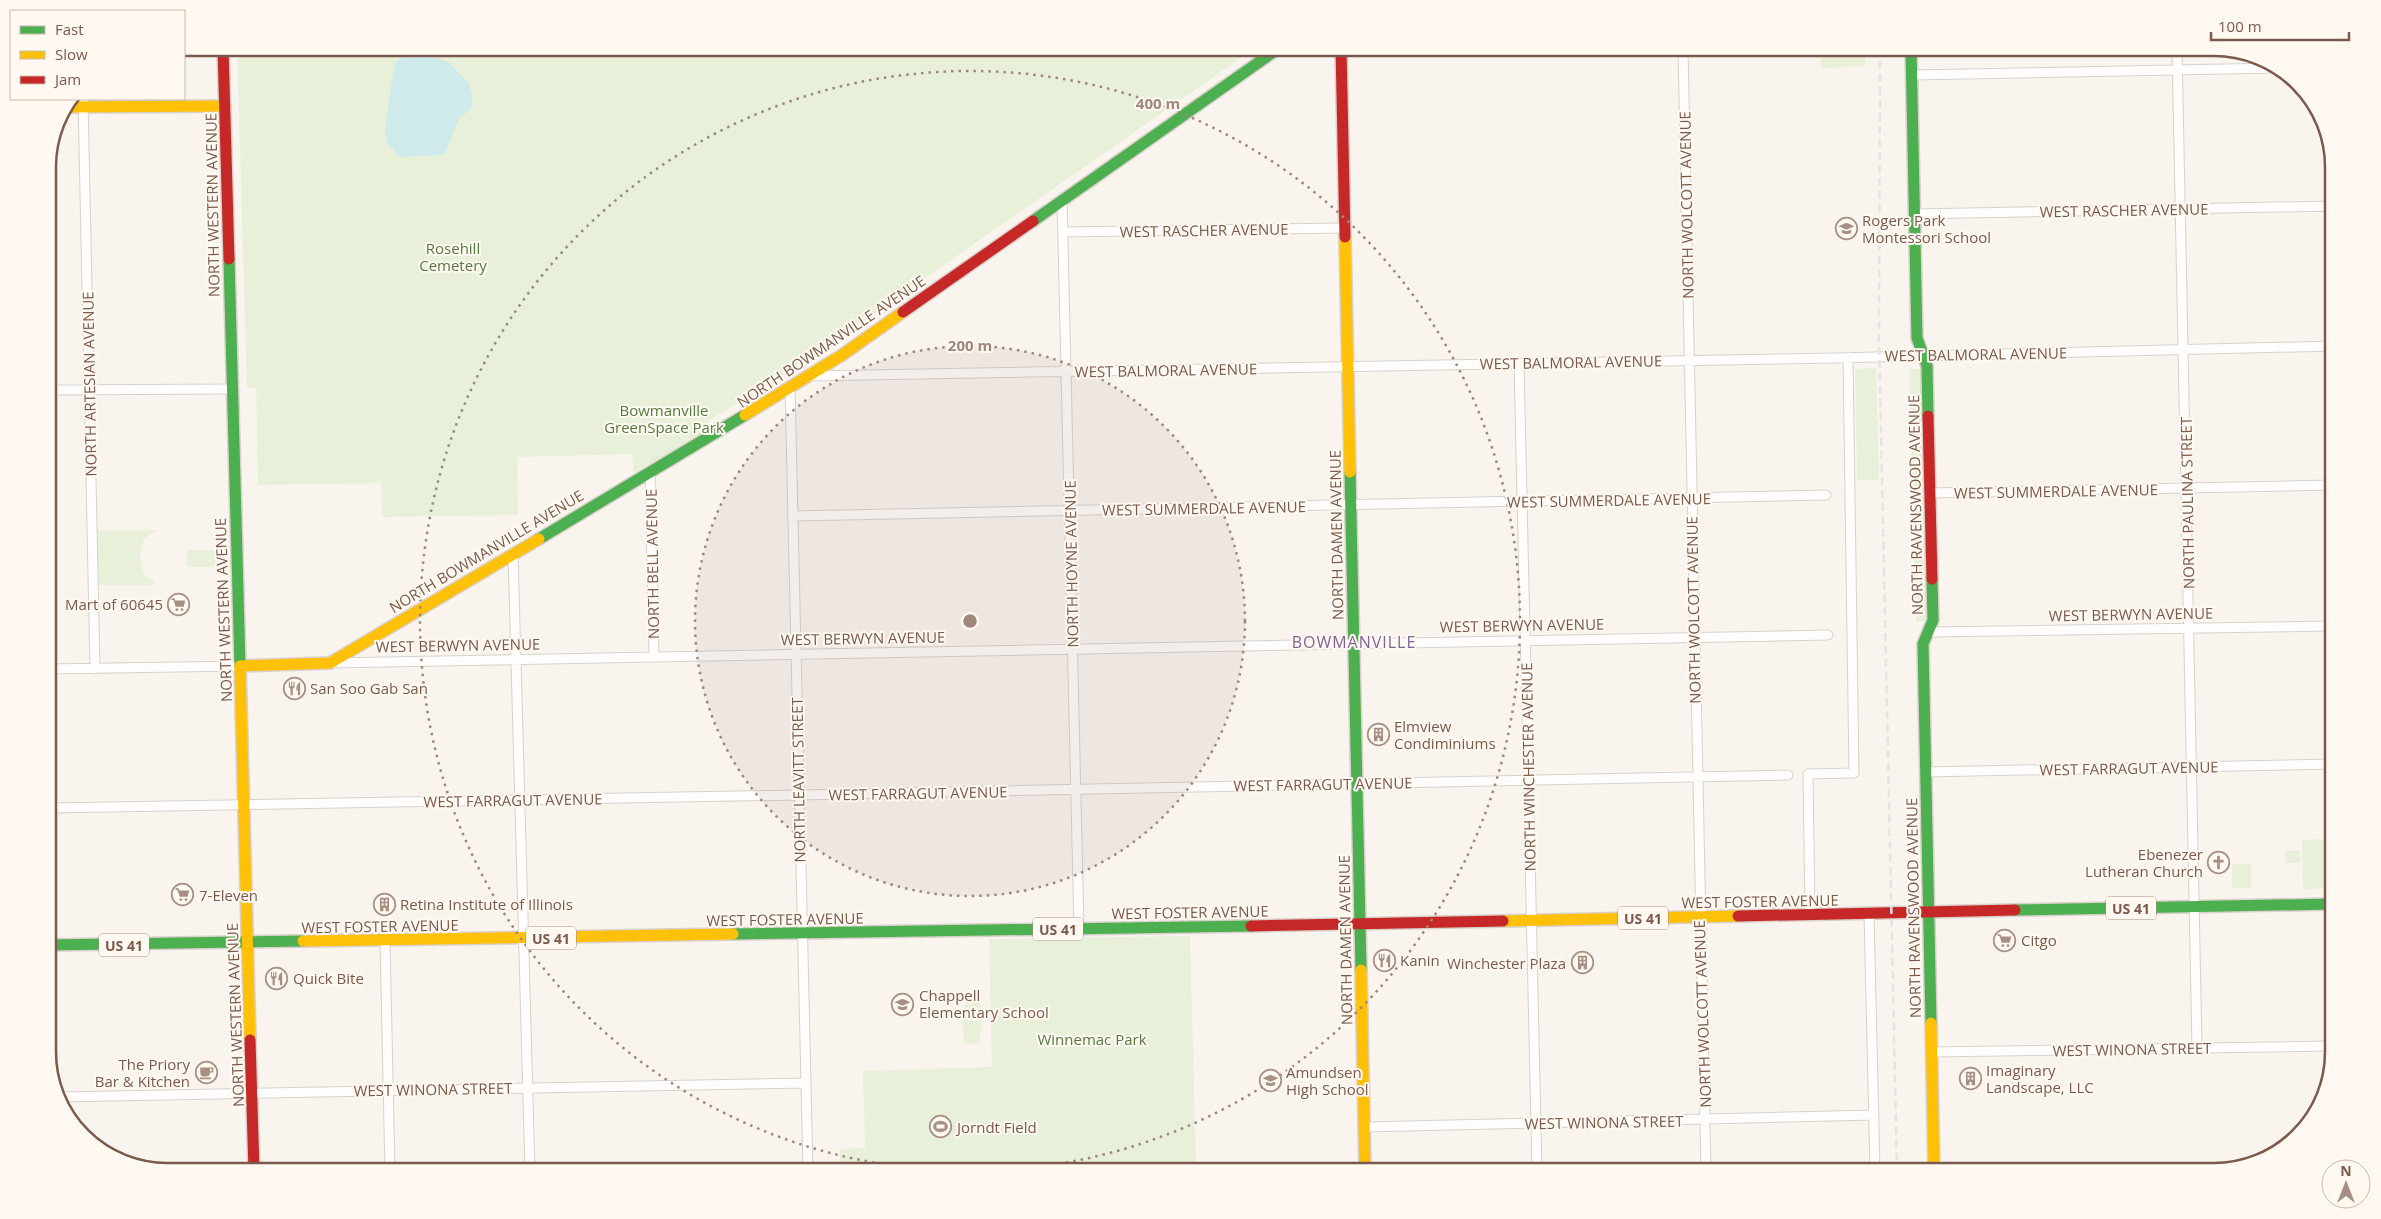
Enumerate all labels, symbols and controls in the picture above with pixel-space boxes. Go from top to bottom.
legend [10,10,185,100]
scale bar [2211,10,2348,42]
text: 100 m [2218,16,2262,36]
text: Fast [55,19,84,39]
text: Slow [55,44,88,64]
text: Jam [53,69,81,89]
text: 400 m [1136,93,1180,113]
street label: NORTH WOLCOTT AVENUE [1674,111,1698,299]
street label: NORTH WESTERN AVENUE [200,113,224,297]
street label: WEST RASCHER AVENUE [2039,199,2209,221]
place label: Rogers Park Montessori School [1862,210,1991,247]
school or university icon: Rogers Park Montessori School [1834,217,1858,241]
street label: WEST RASCHER AVENUE [1119,219,1289,241]
park label: Rosehill Cemetery [419,238,487,275]
street label: NORTH BOWMANVILLE AVENUE [733,270,929,412]
street label: NORTH ARTESIAN AVENUE [77,291,101,477]
text: 200 m [948,335,992,355]
street label: WEST BALMORAL AVENUE [1885,342,2067,366]
street label: WEST BALMORAL AVENUE [1480,350,1662,374]
street label: WEST BALMORAL AVENUE [1075,358,1257,382]
street label: NORTH RAVENSWOOD AVENUE [1903,395,1927,615]
park label: Bowmanville GreenSpace Park [604,400,724,437]
street label: NORTH PAULINA STREET [2175,416,2199,589]
street label: NORTH DAMEN AVENUE [1325,450,1347,620]
street label: WEST SUMMERDALE AVENUE [1954,479,2158,503]
street label: NORTH HOYNE AVENUE [1060,480,1082,648]
street label: NORTH BOWMANVILLE AVENUE [385,485,587,617]
street label: WEST SUMMERDALE AVENUE [1507,488,1711,512]
street label: NORTH BELL AVENUE [641,489,663,639]
street label: WEST SUMMERDALE AVENUE [1102,496,1306,520]
street label: NORTH WOLCOTT AVENUE [1681,516,1705,704]
street label: NORTH WESTERN AVENUE [210,518,236,702]
supermarket icon: Mart of 60645 [167,592,191,616]
place label: Mart of 60645 [65,594,163,614]
street label: WEST BERWYN AVENUE [2049,603,2213,625]
centre of rings [961,612,979,630]
street label: WEST BERWYN AVENUE [1440,614,1604,636]
street label: WEST BERWYN AVENUE [781,627,945,649]
district label: BOWMANVILLE [1292,631,1416,653]
street label: WEST BERWYN AVENUE [376,634,540,656]
street label: NORTH WINCHESTER AVENUE [1516,662,1540,872]
restaurant icon: San Soo Gab San [282,676,306,700]
place label: San Soo Gab San [310,678,428,698]
street label: NORTH LEAVITT STREET [787,696,809,863]
place label: Elmview Condiminiums [1394,716,1496,753]
building icon: Elmview Condiminiums [1366,723,1390,747]
street label: WEST FARRAGUT AVENUE [2039,756,2219,780]
street label: WEST FARRAGUT AVENUE [1233,772,1413,796]
street label: WEST FARRAGUT AVENUE [828,781,1008,805]
street label: WEST FARRAGUT AVENUE [423,788,603,812]
street label: NORTH RAVENSWOOD AVENUE [1901,798,1925,1018]
place label: Ebenezer Lutheran Church [2085,844,2203,881]
church icon: Ebenezer Lutheran Church [2207,851,2231,875]
street label: NORTH DAMEN AVENUE [1334,855,1356,1025]
supermarket icon: 7-Eleven [171,883,195,907]
place label: 7-Eleven [199,885,258,905]
street label: WEST FOSTER AVENUE [1681,890,1839,912]
building icon: Retina Institute of Illinois [372,892,396,916]
place label: Retina Institute of Illinois [400,894,573,914]
road number: US 41 [2106,896,2156,920]
street label: WEST FOSTER AVENUE [1111,901,1269,923]
road number: US 41 [1618,906,1668,930]
street label: WEST FOSTER AVENUE [706,908,864,930]
street label: WEST FOSTER AVENUE [301,915,459,937]
road number: US 41 [1033,918,1083,941]
street label: NORTH WOLCOTT AVENUE [1689,920,1715,1108]
street label: NORTH WESTERN AVENUE [222,923,248,1107]
road number: US 41 [526,926,576,950]
supermarket icon: Citgo [1993,928,2017,952]
place label: Citgo [2021,930,2057,950]
road number: US 41 [99,934,149,956]
restaurant icon: Kanin [1372,948,1396,972]
place label: Kanin [1400,950,1440,970]
building icon: Winchester Plaza [1570,951,1594,975]
place label: Winchester Plaza [1447,953,1566,973]
restaurant icon: Quick Bite [265,966,289,990]
place label: Quick Bite [293,968,364,988]
place label: Chappell Elementary School [919,985,1049,1022]
school or university icon: Chappell Elementary School [891,992,915,1016]
park label: Winnemac Park [1037,1029,1147,1049]
street label: WEST WINONA STREET [2052,1038,2212,1060]
place label: The Priory Bar & Kitchen [95,1054,190,1091]
place label: Imaginary Landscape, LLC [1986,1060,2094,1097]
cafe icon: The Priory Bar & Kitchen [194,1061,218,1085]
place label: Amundsen High School [1286,1062,1369,1099]
building icon: Imaginary Landscape, LLC [1958,1067,1982,1091]
school or university icon: Amundsen High School [1258,1069,1282,1093]
street label: WEST WINONA STREET [353,1078,513,1100]
street label: WEST WINONA STREET [1524,1111,1684,1133]
sports icon: Jorndt Field [929,1115,953,1139]
place label: Jorndt Field [955,1117,1037,1137]
north arrow [2321,1159,2371,1209]
text: N [2340,1161,2352,1180]

